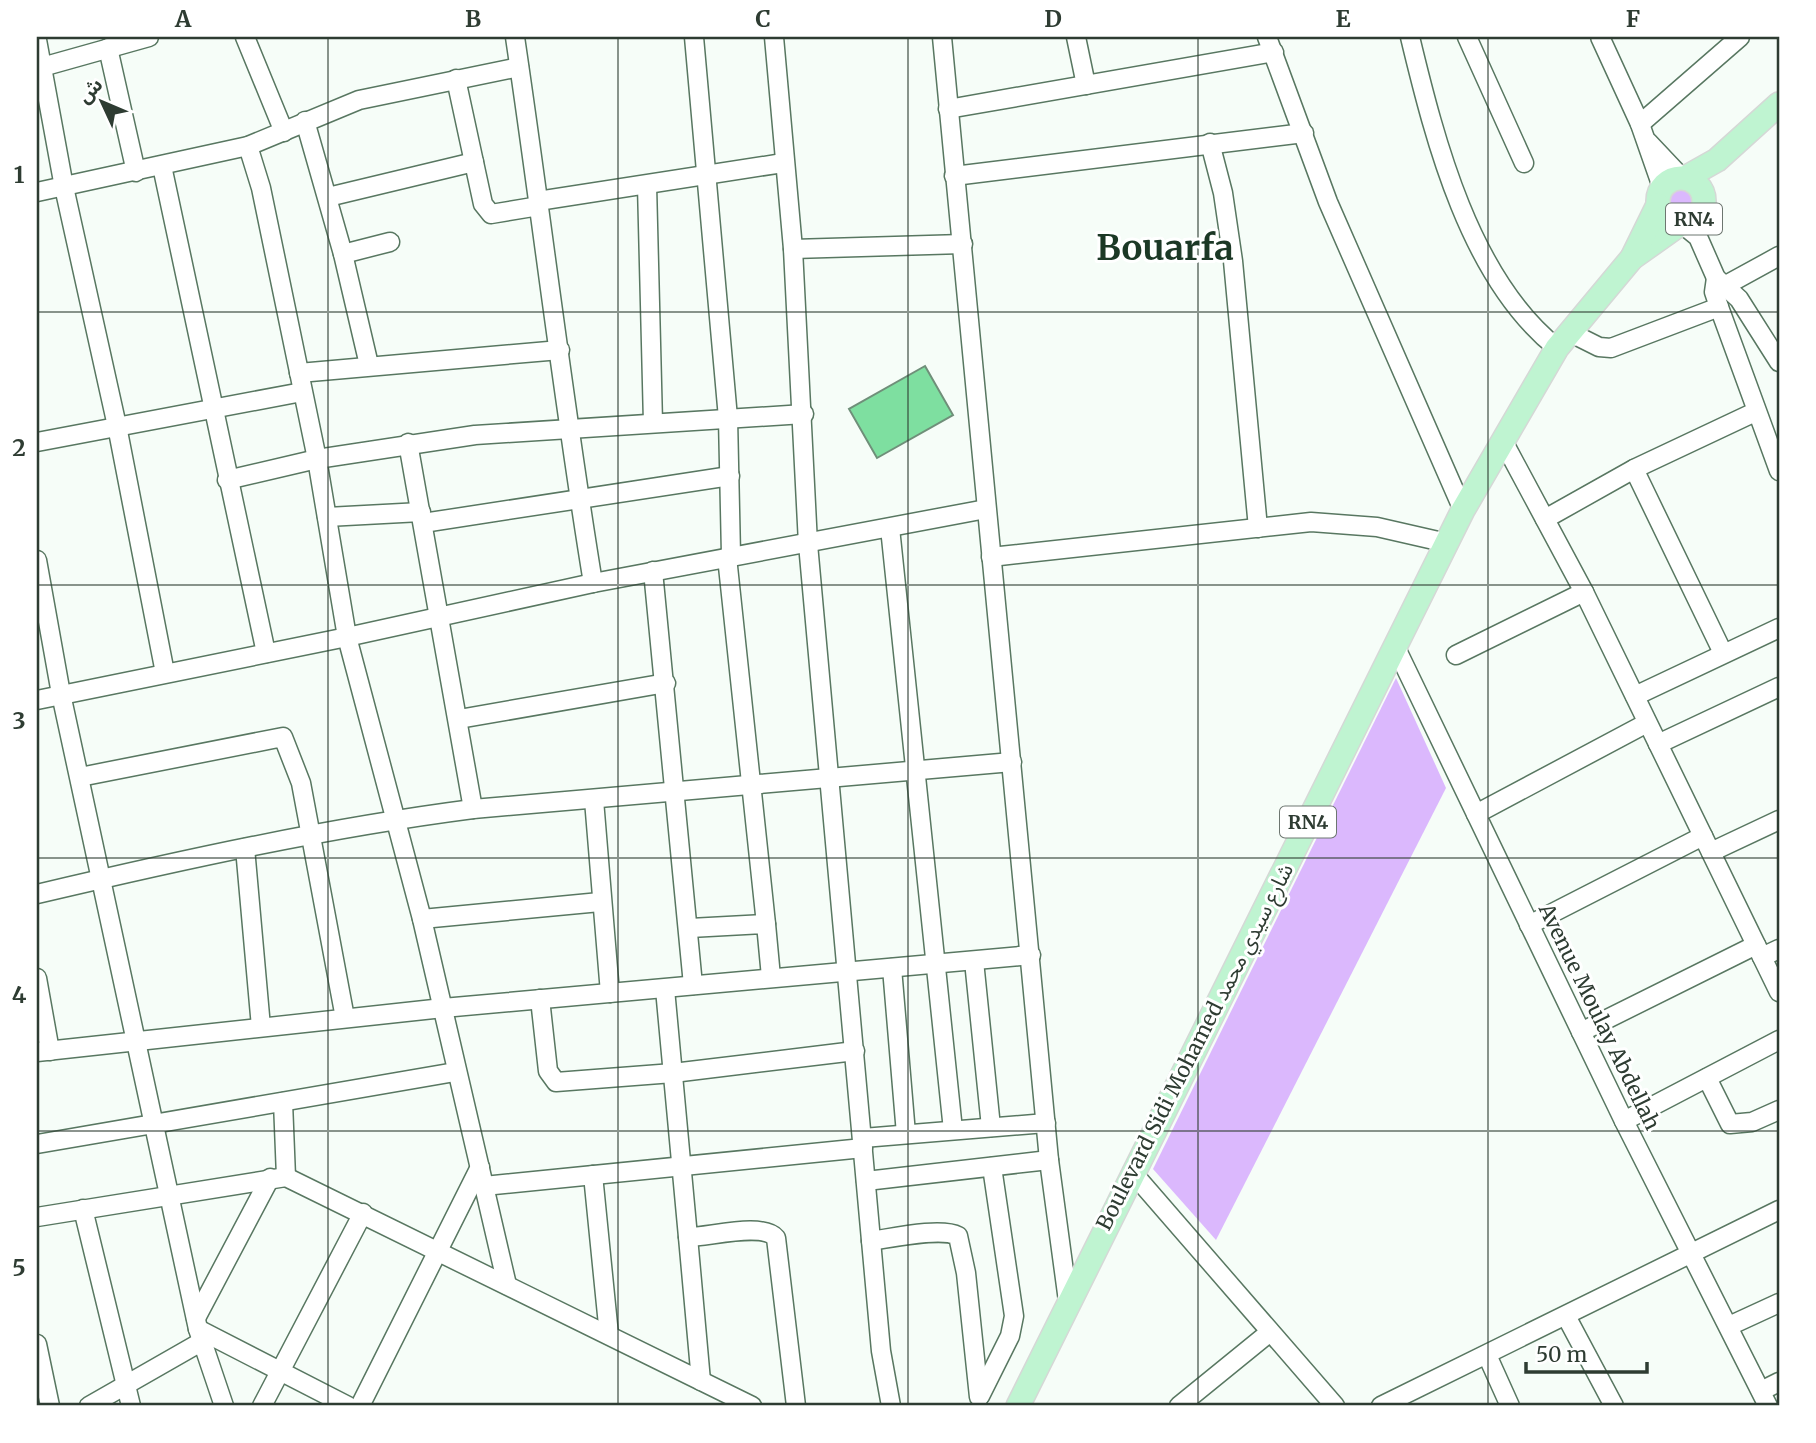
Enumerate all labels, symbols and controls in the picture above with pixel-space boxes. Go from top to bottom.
text: A [174,4,192,33]
text: B [465,4,481,33]
text: C [755,4,771,33]
text: D [1044,4,1062,33]
text: E [1335,4,1351,33]
text: F [1626,4,1640,33]
north arrow [66,66,136,136]
text: ش [72,72,107,108]
text: 1 [14,160,25,189]
road number: RN4 [1666,204,1722,234]
district label: Bouarfa [1096,226,1234,270]
text: 2 [12,433,26,462]
text: 3 [12,706,26,735]
road number: RN4 [1280,806,1336,838]
street label: Boulevard Sidi Mohamed شارع سيدي محمد [1090,859,1302,1236]
street label: Avenue Moulay Abdellah [1532,898,1666,1135]
text: 4 [12,980,27,1009]
text: 5 [12,1253,26,1282]
scale bar [1526,1331,1646,1375]
text: 50 m [1536,1341,1587,1368]

